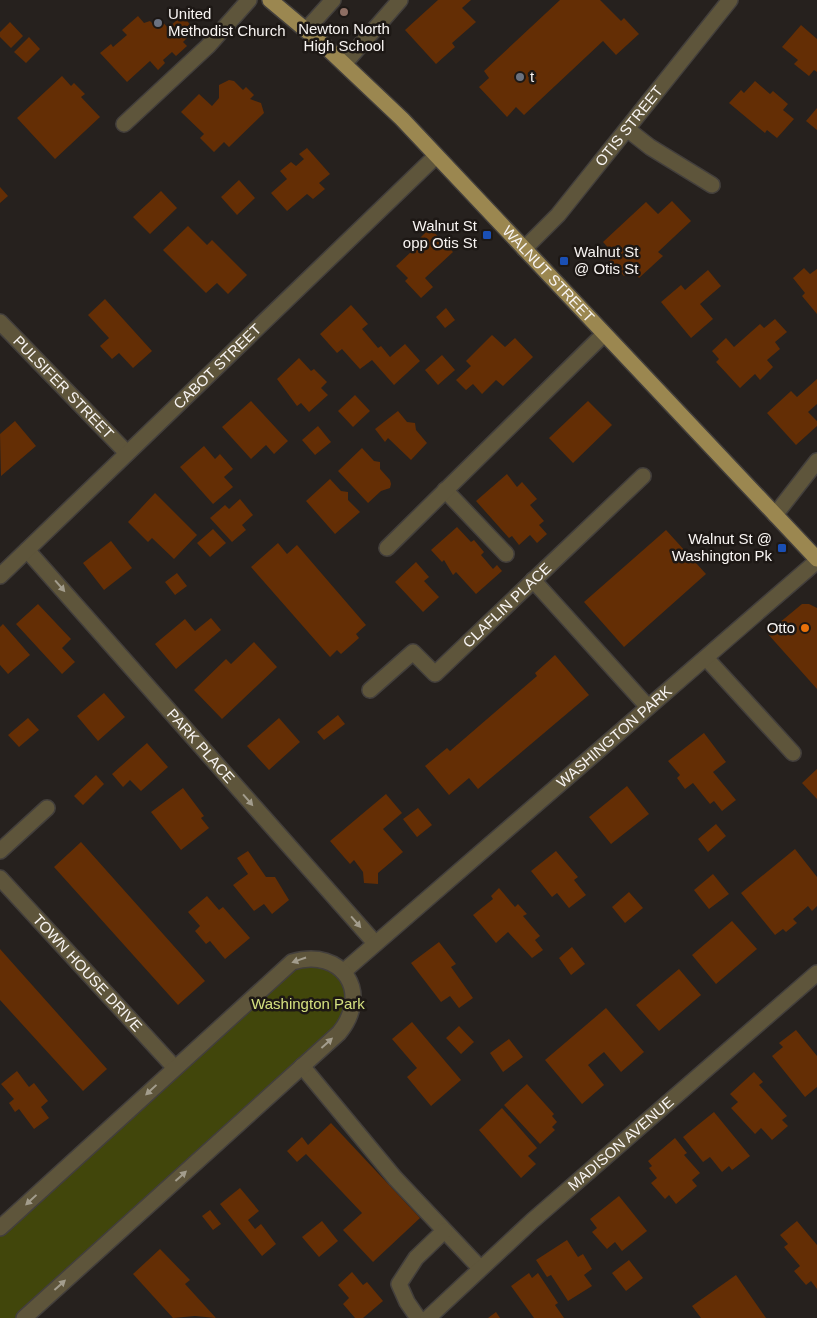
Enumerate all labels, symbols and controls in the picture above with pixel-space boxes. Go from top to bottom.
place label: United Methodist Church [168,5,286,39]
marker: Newton North High School [338,6,350,18]
marker: United Methodist Church [152,17,164,29]
place label: Newton North High School [298,20,390,54]
place label: t [530,68,535,85]
marker: t [514,71,526,83]
street label: OTIS STREET [591,82,666,169]
place label: Walnut St opp Otis St [403,217,478,251]
street label: WALNUT STREET [499,222,598,325]
marker: Walnut St opp Otis St [481,229,493,241]
place label: Walnut St @ Otis St [574,243,639,277]
marker: Walnut St @ Otis St [558,255,570,267]
street label: CABOT STREET [170,320,264,412]
street label: PULSIFER STREET [10,332,117,442]
place label: Walnut St @ Washington Pk [672,530,772,564]
marker: Walnut St @ Washington Pk [776,542,788,554]
street label: CLAFLIN PLACE [459,559,554,651]
one-way arrow [54,580,65,592]
place label: Otto [767,619,795,636]
marker: Otto [799,622,811,634]
street label: WASHINGTON PARK [553,682,675,791]
street label: PARK PLACE [164,705,238,786]
one-way arrow [243,793,254,806]
street label: TOWN HOUSE DRIVE [30,910,146,1035]
one-way arrow [350,915,362,927]
one-way arrow [291,956,306,964]
park label: Washington Park [251,995,365,1012]
one-way arrow [321,1038,333,1049]
one-way arrow [145,1084,157,1096]
street label: MADISON AVENUE [564,1093,677,1194]
one-way arrow [174,1170,186,1182]
one-way arrow [26,1194,38,1206]
one-way arrow [54,1279,66,1291]

